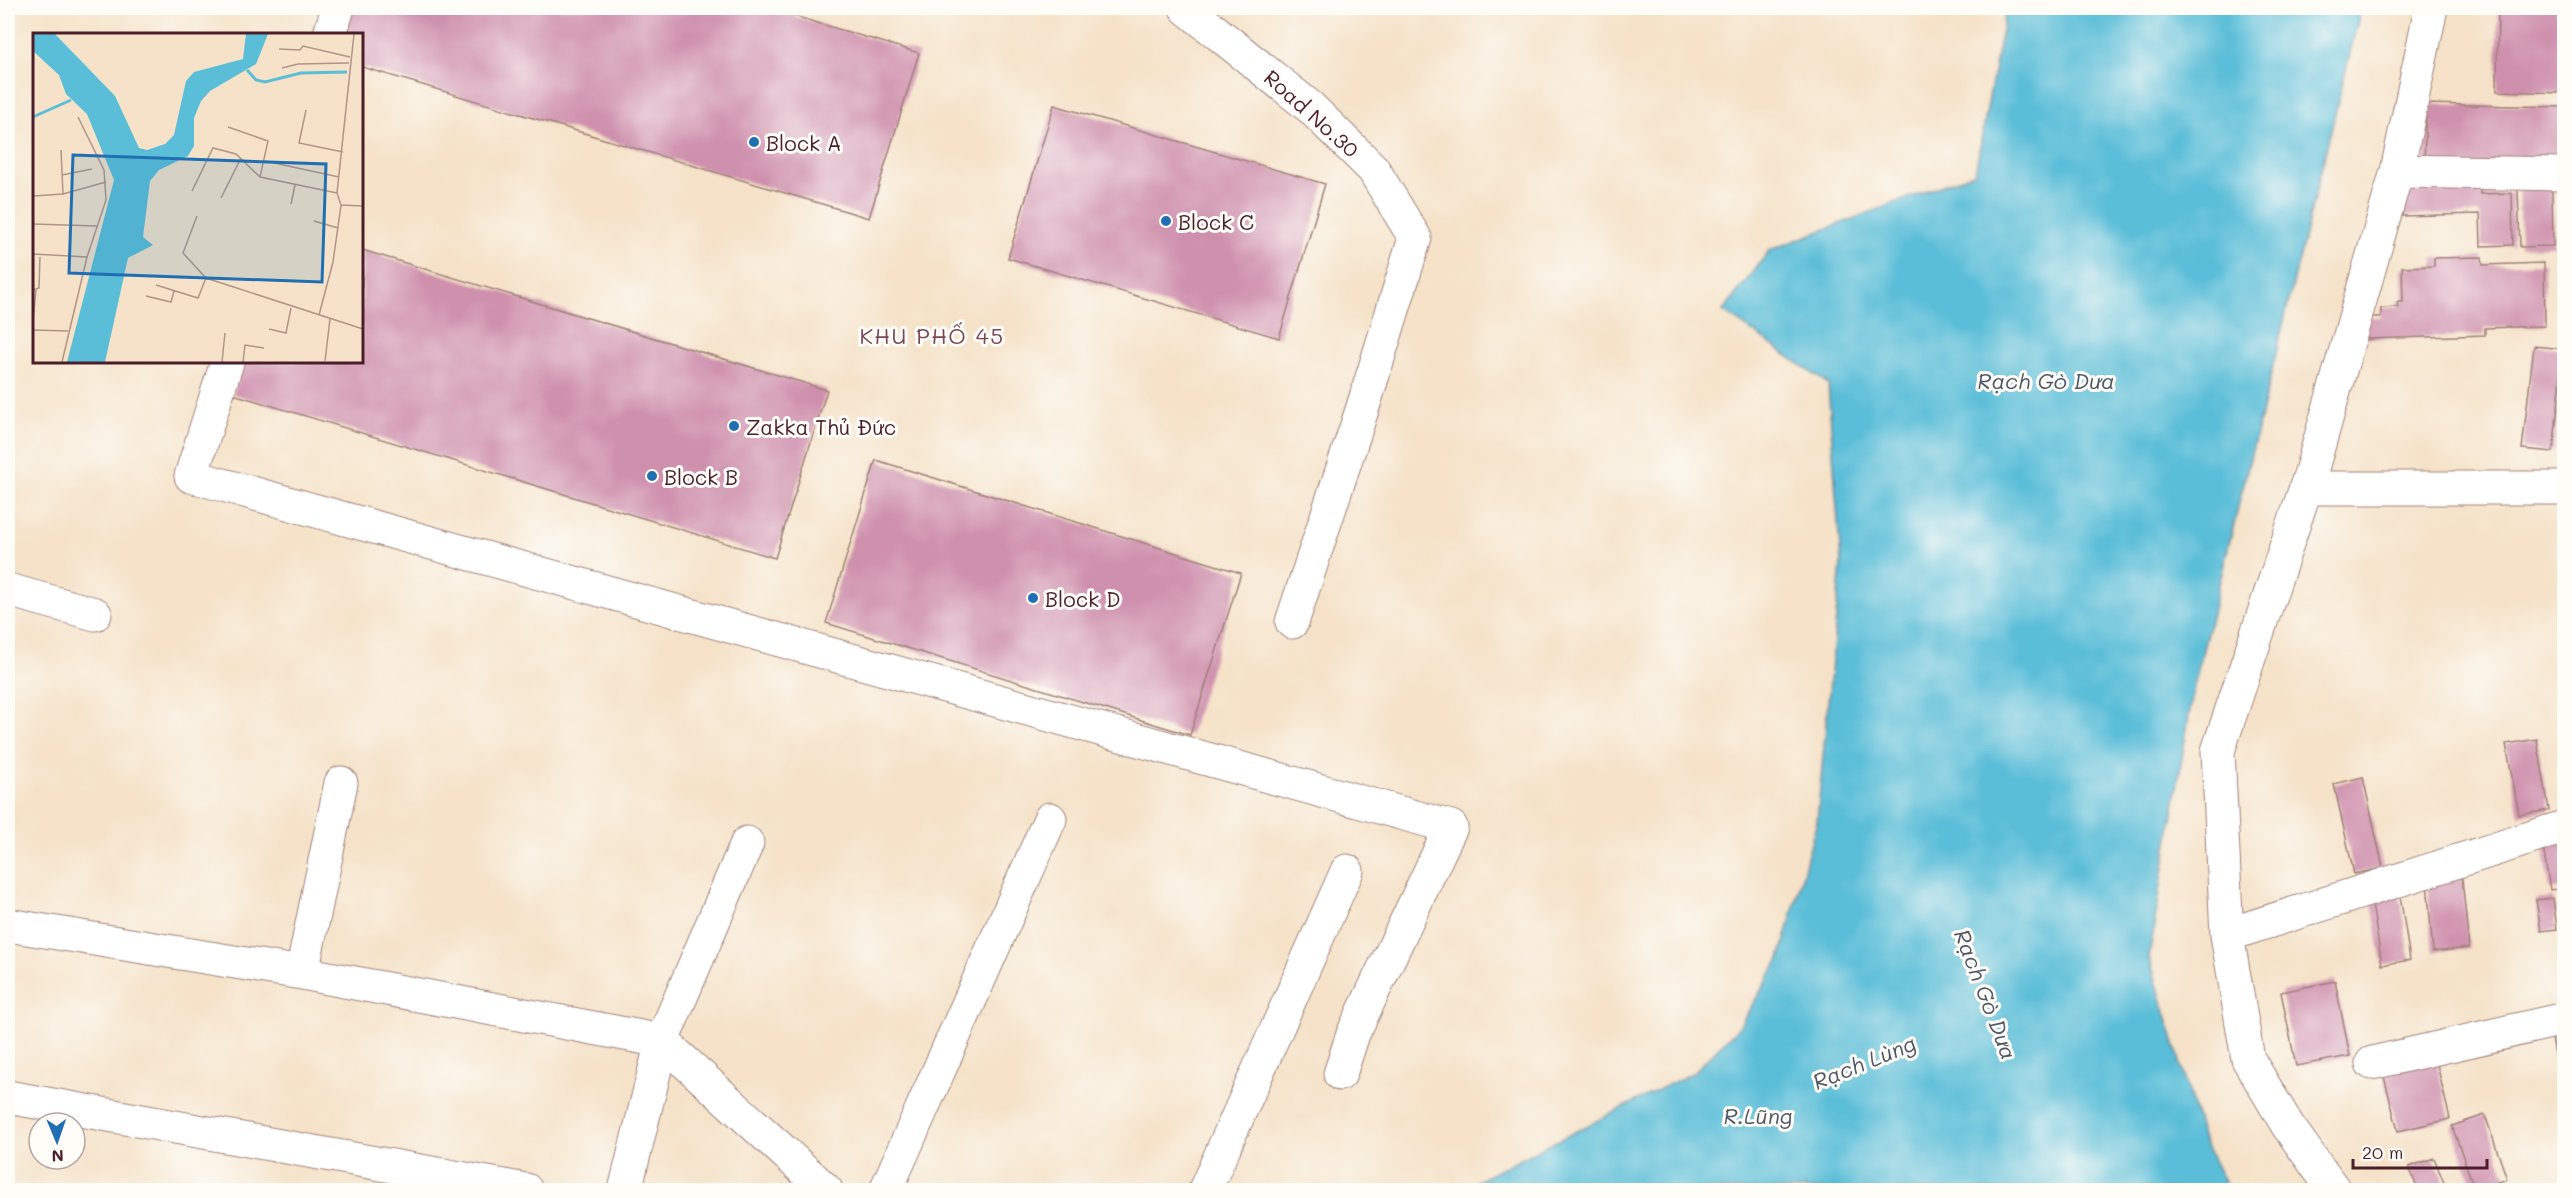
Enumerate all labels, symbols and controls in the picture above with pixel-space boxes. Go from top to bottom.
inset map [33,33,363,363]
street label: Road No.30 [1259,63,1365,163]
place label: Block A [766,129,842,156]
marker: Block A [747,135,761,149]
place label: Block C [1178,208,1254,235]
marker: Block C [1159,214,1173,228]
district label: KHU PHỐ 45 [859,321,1005,350]
water label: Rạch Gò Dưa [1977,366,2115,395]
place label: Zakka Thủ Đức [746,413,896,440]
marker: Zakka Thủ Đức [727,419,741,433]
place label: Block B [664,463,738,490]
marker: Block B [645,469,659,483]
place label: Block D [1045,585,1120,612]
marker: Block D [1026,591,1040,605]
water label: Rạch Gò Dưa [1948,925,2024,1063]
water label: Rạch Lùng [1808,1028,1920,1096]
water label: R.Lũng [1723,1101,1793,1130]
north arrow [27,1111,87,1171]
scale bar [2353,1132,2486,1170]
text: 20 m [2362,1140,2403,1164]
text: N [51,1146,64,1167]

